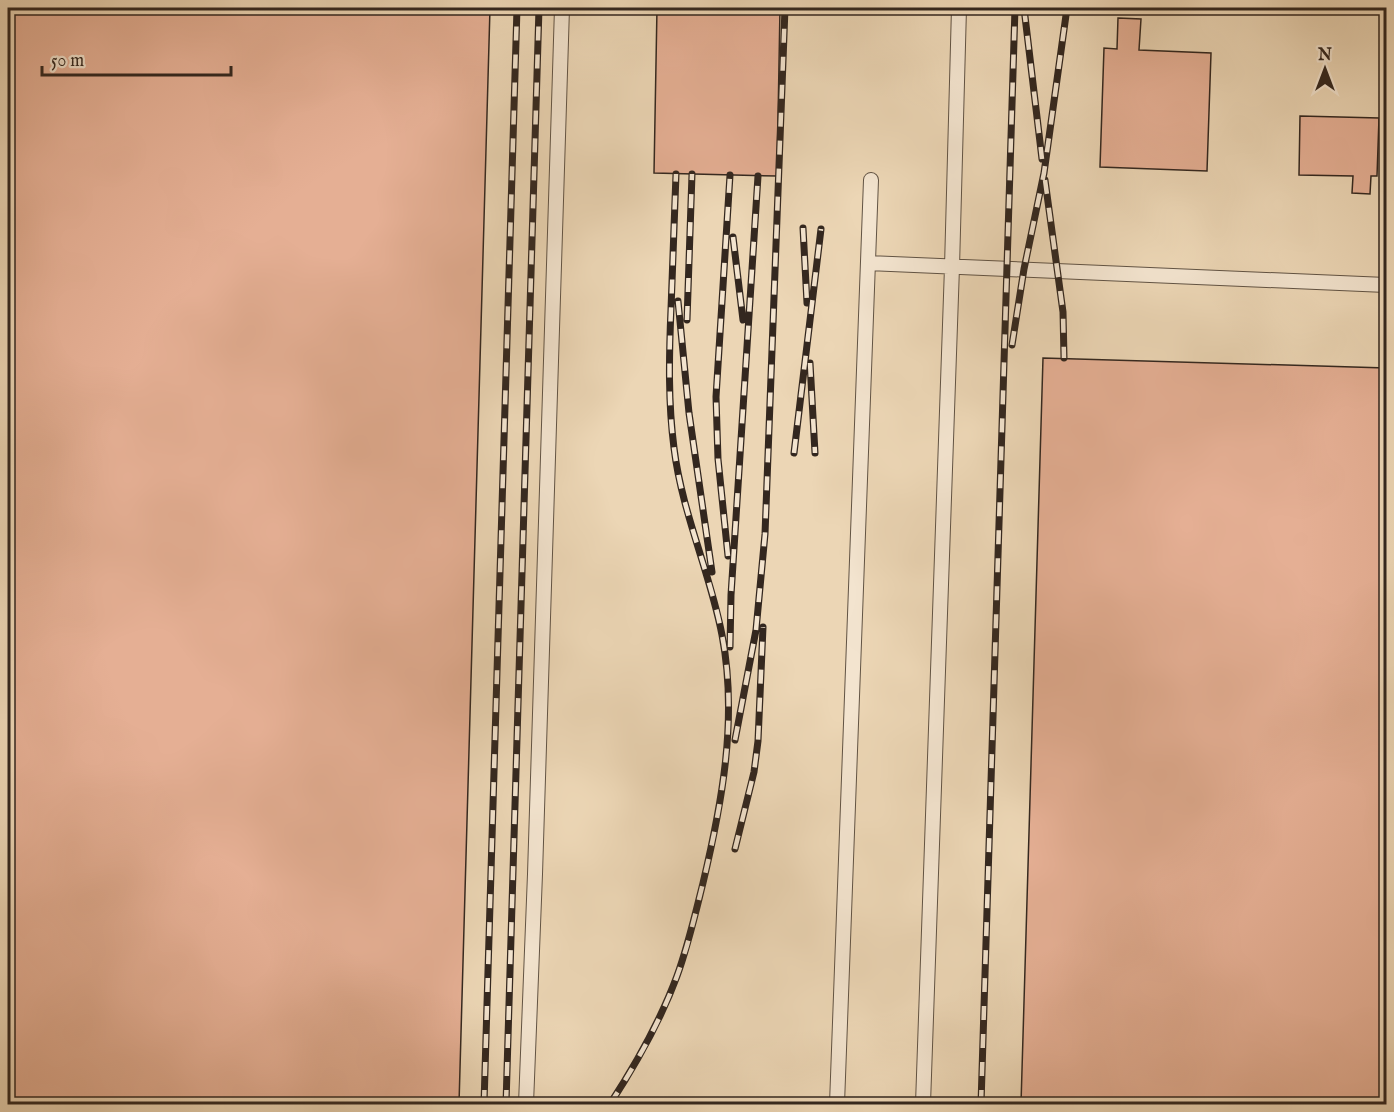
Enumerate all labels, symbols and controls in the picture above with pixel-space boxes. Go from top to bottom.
scale bar [42,39,231,77]
north arrow [1295,39,1355,99]
text: N [1317,46,1332,66]
text: 50 m [51,50,84,73]

